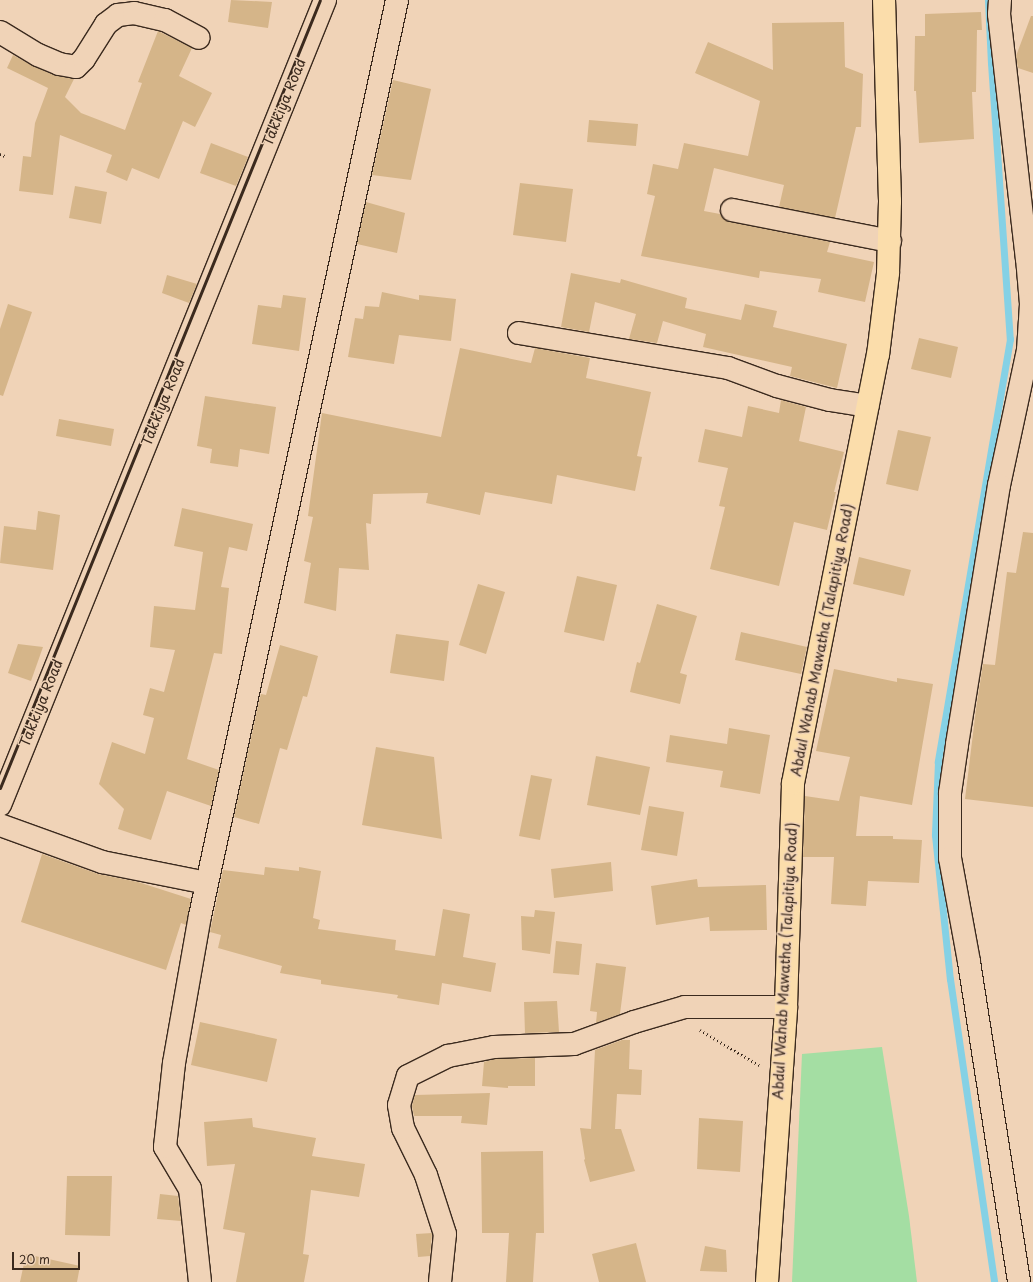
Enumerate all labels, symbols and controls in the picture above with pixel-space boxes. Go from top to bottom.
street label: Takkiya Road [259,56,309,148]
street label: Takkiya Road [138,356,188,448]
street label: Abdul Wahab Mawatha (Talapitiya Road) [787,501,857,779]
street label: Takkiya Road [16,657,66,749]
street label: Abdul Wahab Mawatha (Talapitiya Road) [769,821,801,1101]
scale bar [14,1244,82,1270]
text: 20 m [19,1250,50,1268]

